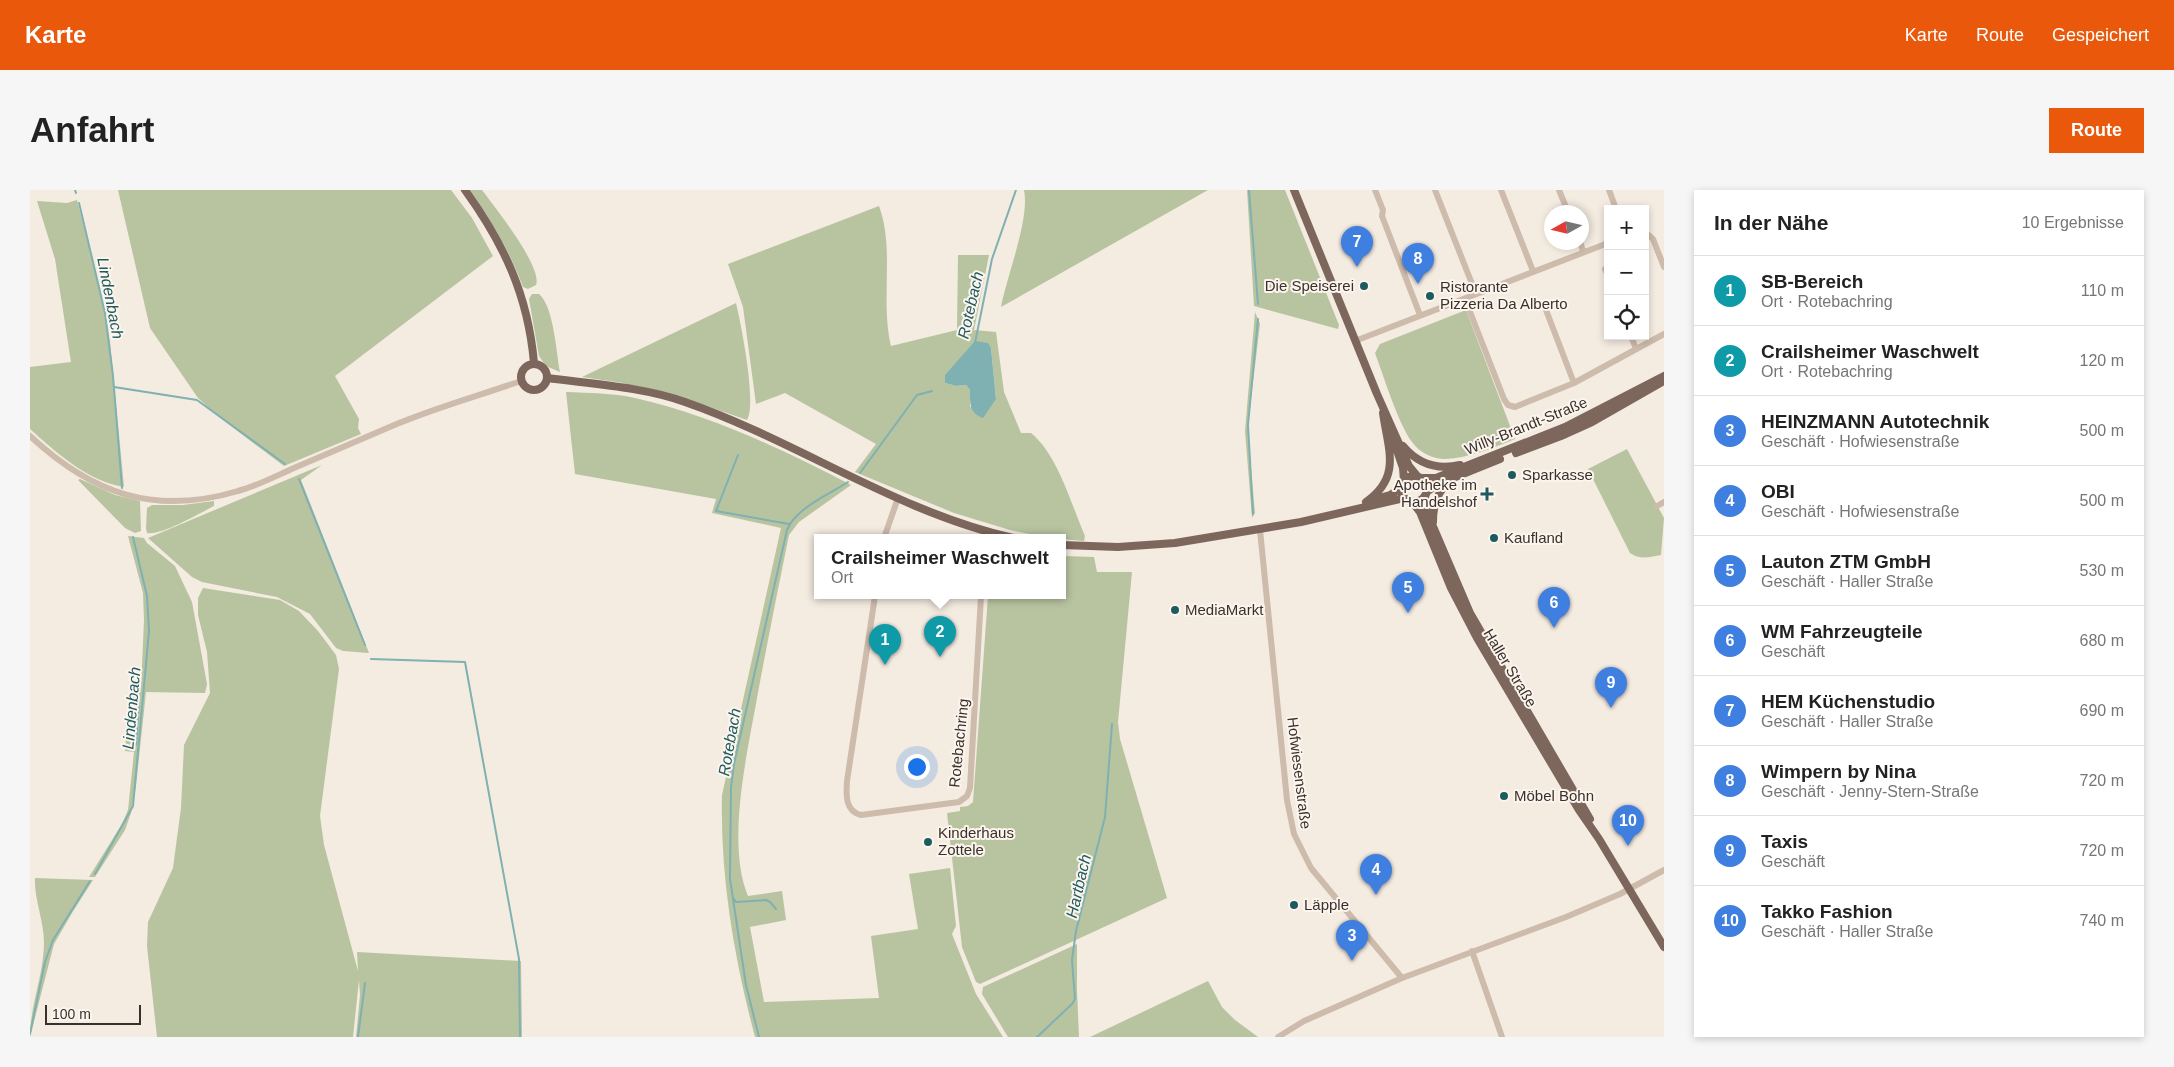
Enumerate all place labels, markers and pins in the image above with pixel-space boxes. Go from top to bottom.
pin: 7 [1341,226,1373,267]
pin: 8 [1402,243,1434,284]
place label: Die Speiserei [1265,277,1354,294]
place label: Ristorante Pizzeria Da Alberto [1440,278,1568,312]
marker: Die Speiserei [1358,280,1370,292]
marker: Ristorante Pizzeria Da Alberto [1424,290,1436,302]
place label: Sparkasse [1522,466,1593,483]
marker: Sparkasse [1506,469,1518,481]
place label: Apotheke im Handelshof [1394,476,1478,510]
marker: Apotheke im Handelshof [1481,488,1493,500]
place label: Kaufland [1504,529,1563,546]
marker: Kaufland [1488,532,1500,544]
pin: 5 [1392,572,1424,613]
pin: 6 [1538,587,1570,628]
place label: MediaMarkt [1185,601,1264,618]
marker: MediaMarkt [1169,604,1181,616]
pin: 2 [924,616,956,657]
pin: 1 [869,624,901,665]
pin: 9 [1595,667,1627,708]
place label: Möbel Bohn [1514,787,1594,804]
marker: Möbel Bohn [1498,790,1510,802]
pin: 10 [1612,805,1644,846]
place label: Kinderhaus Zottele [938,824,1014,858]
marker: Kinderhaus Zottele [922,836,934,848]
pin: 4 [1360,854,1392,895]
place label: Läpple [1304,896,1349,913]
marker: Läpple [1288,899,1300,911]
pin: 3 [1336,920,1368,961]

